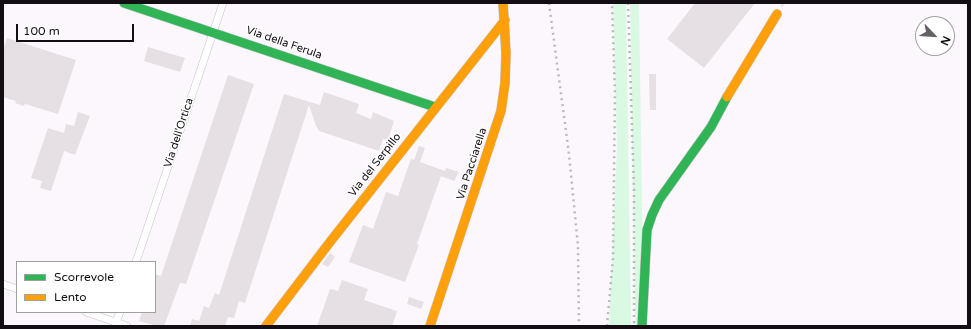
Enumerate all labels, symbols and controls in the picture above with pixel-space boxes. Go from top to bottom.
scale bar [18,16,136,42]
north arrow [915,16,955,56]
text: 100 m [23,24,60,38]
street label: Via della Ferula [244,24,324,62]
text: N [938,34,953,48]
street label: Via dell'Ortica [162,97,196,169]
street label: Via Pacciarella [454,126,490,202]
street label: Via del Serpillo [346,131,404,199]
legend [16,261,156,313]
text: Scorrevole [54,270,114,284]
text: Lento [54,290,87,304]

